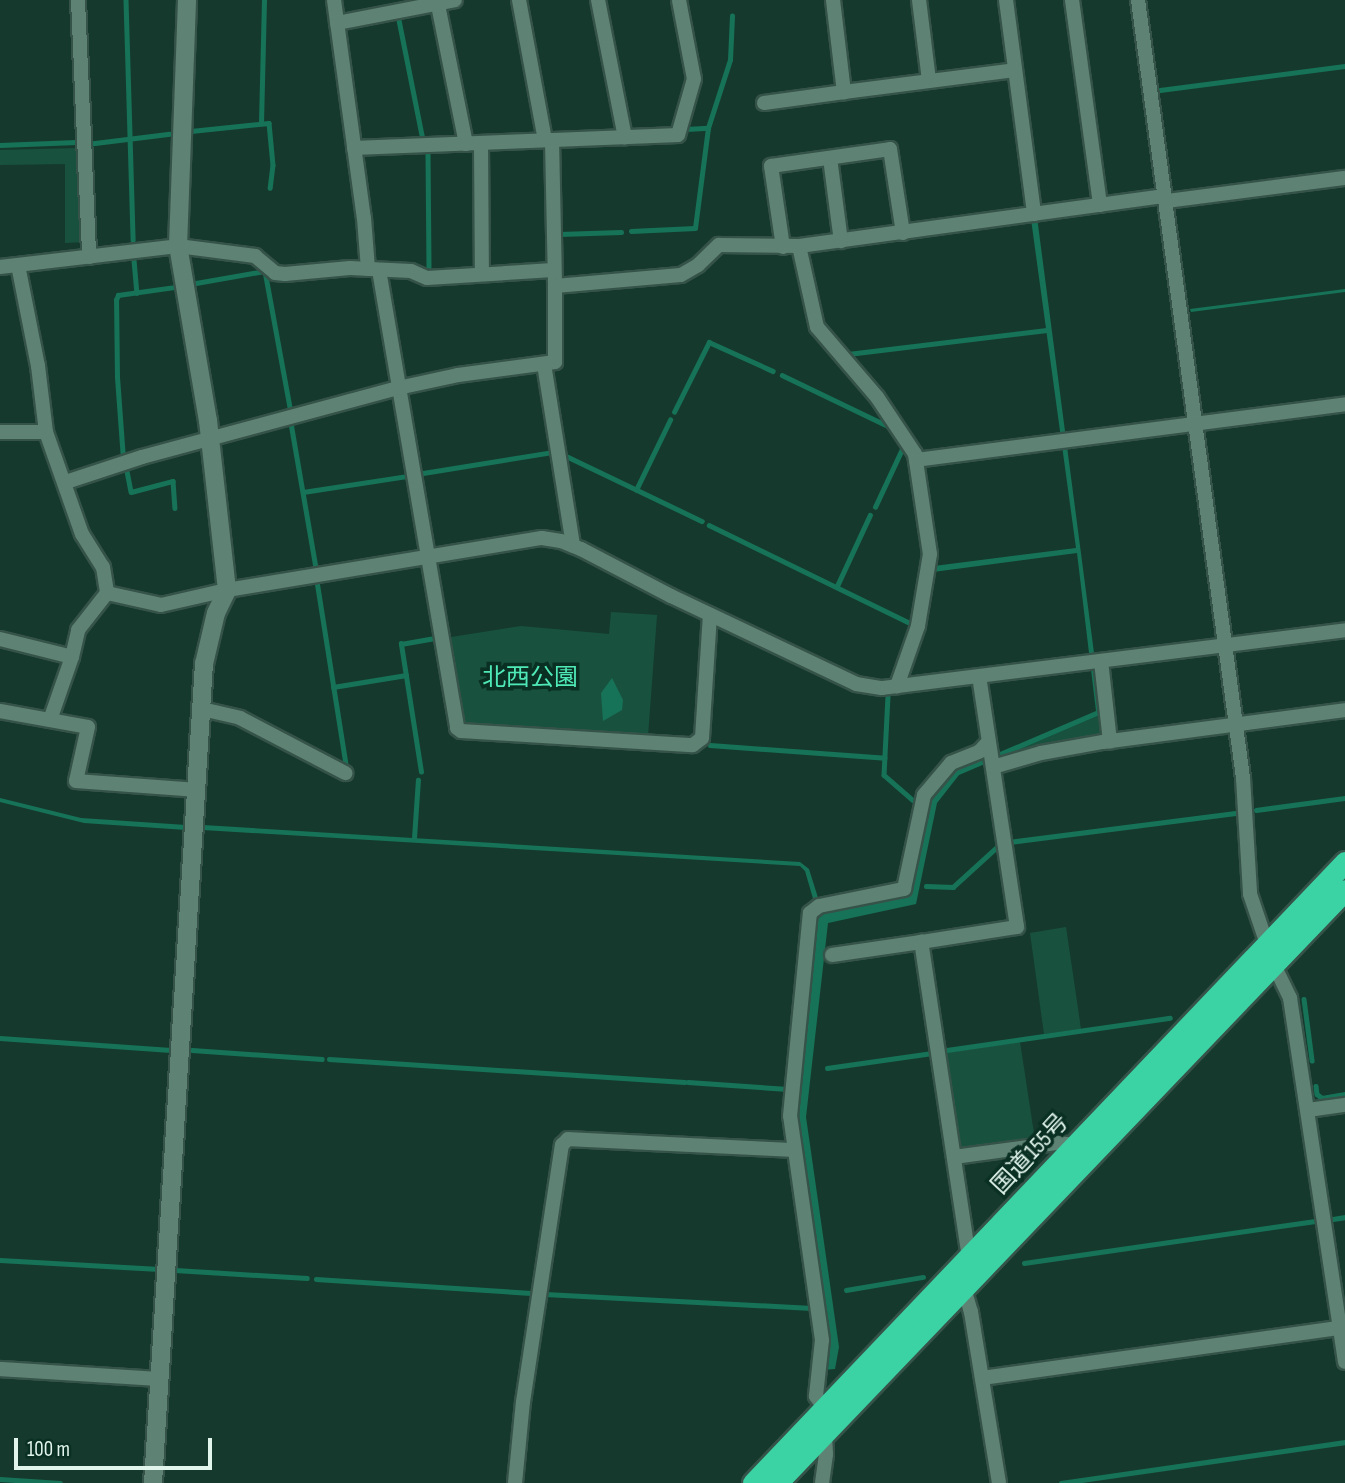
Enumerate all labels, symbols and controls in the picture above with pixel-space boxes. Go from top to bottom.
park label: 北西公園 [482,664,578,692]
street label: 国道155号 [985,1108,1075,1200]
scale bar [18,1424,215,1468]
text: 100 m [27,1437,70,1462]

